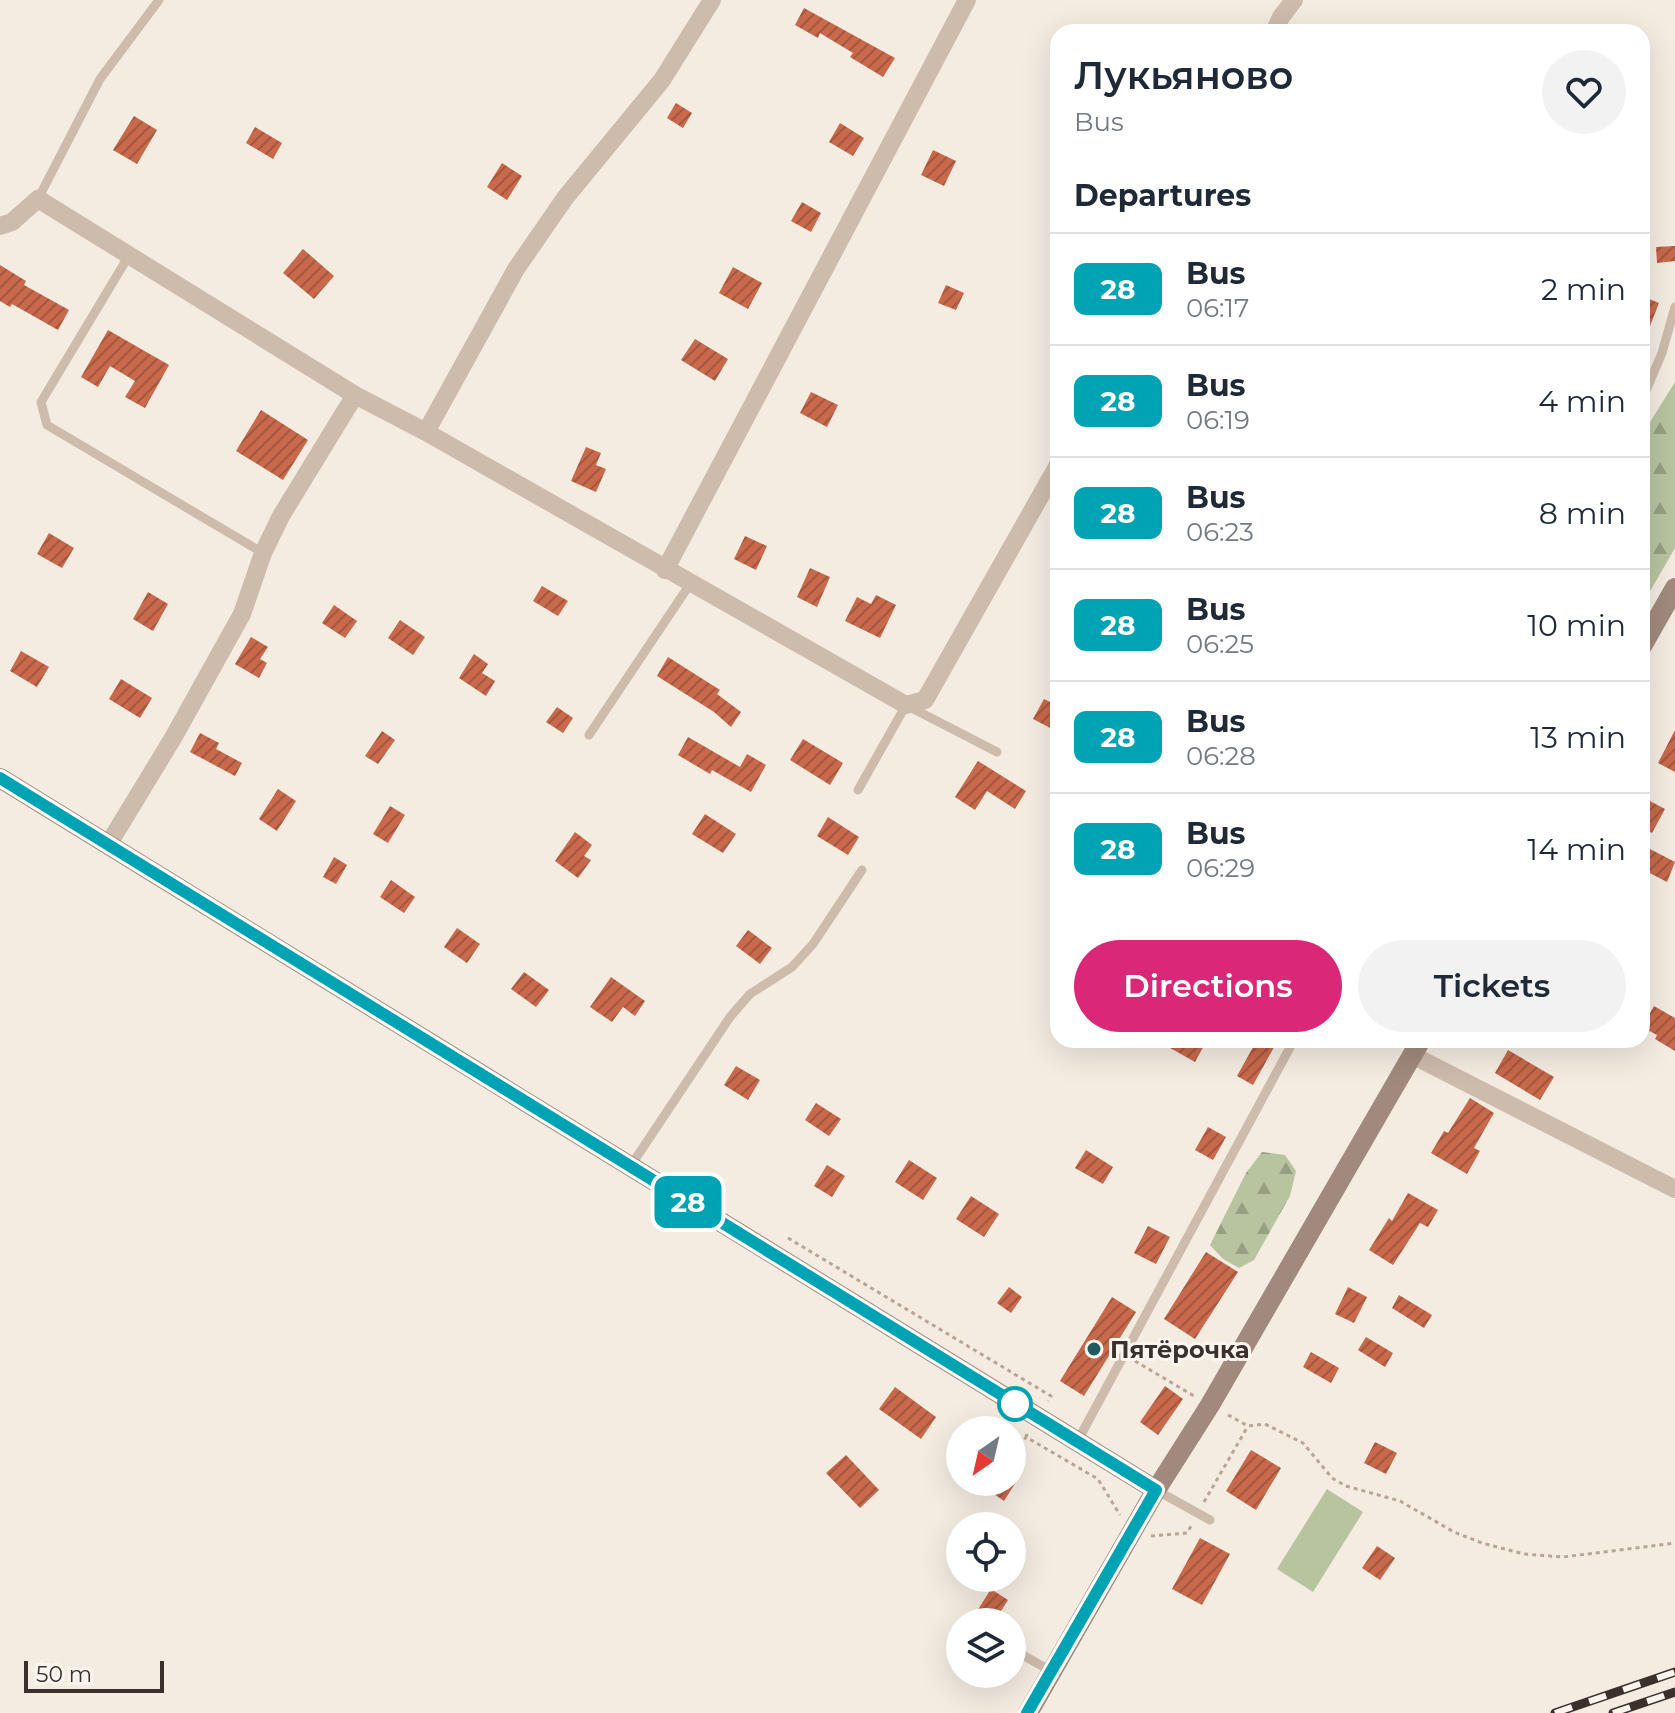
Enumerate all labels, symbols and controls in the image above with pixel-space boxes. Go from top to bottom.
button: heart [1542,50,1626,134]
text: Лукьяново [1074,52,1293,99]
text: Bus [1074,106,1124,138]
text: Departures [1074,177,1251,214]
text: Bus [1186,255,1246,292]
text: 2 min [1541,271,1626,308]
text: 28 [1100,272,1136,306]
text: 06:17 [1186,292,1249,324]
text: Bus [1186,367,1246,404]
text: 4 min [1538,383,1626,420]
text: 28 [1100,384,1136,418]
text: 06:19 [1186,404,1250,436]
text: Bus [1186,479,1246,516]
text: 8 min [1539,495,1626,532]
text: 28 [1100,496,1136,530]
text: 06:23 [1186,516,1254,548]
text: Bus [1186,591,1246,628]
text: 10 min [1527,607,1626,644]
text: 28 [1100,608,1136,642]
text: 06:25 [1186,628,1254,660]
text: Bus [1186,703,1246,740]
text: 13 min [1530,719,1626,756]
text: 28 [1100,720,1136,754]
text: 06:28 [1186,740,1256,772]
text: Bus [1186,815,1246,852]
text: 14 min [1527,831,1626,868]
text: 28 [1100,832,1136,866]
text: 06:29 [1186,852,1255,884]
button: Directions [1074,940,1342,1032]
button: Tickets [1358,940,1626,1032]
line badge: 28 [652,1176,724,1228]
text: 28 [670,1185,706,1219]
place label: Пятёрочка [1110,1335,1250,1364]
marker: Пятёрочка [1085,1340,1103,1358]
unlabelled marker [998,1387,1032,1421]
north arrow [946,1416,1026,1496]
map controls [946,1416,1026,1688]
button: locate [946,1512,1026,1592]
button: layers [946,1608,1026,1688]
scale bar [24,1657,164,1693]
text: 50 m [36,1661,92,1688]

